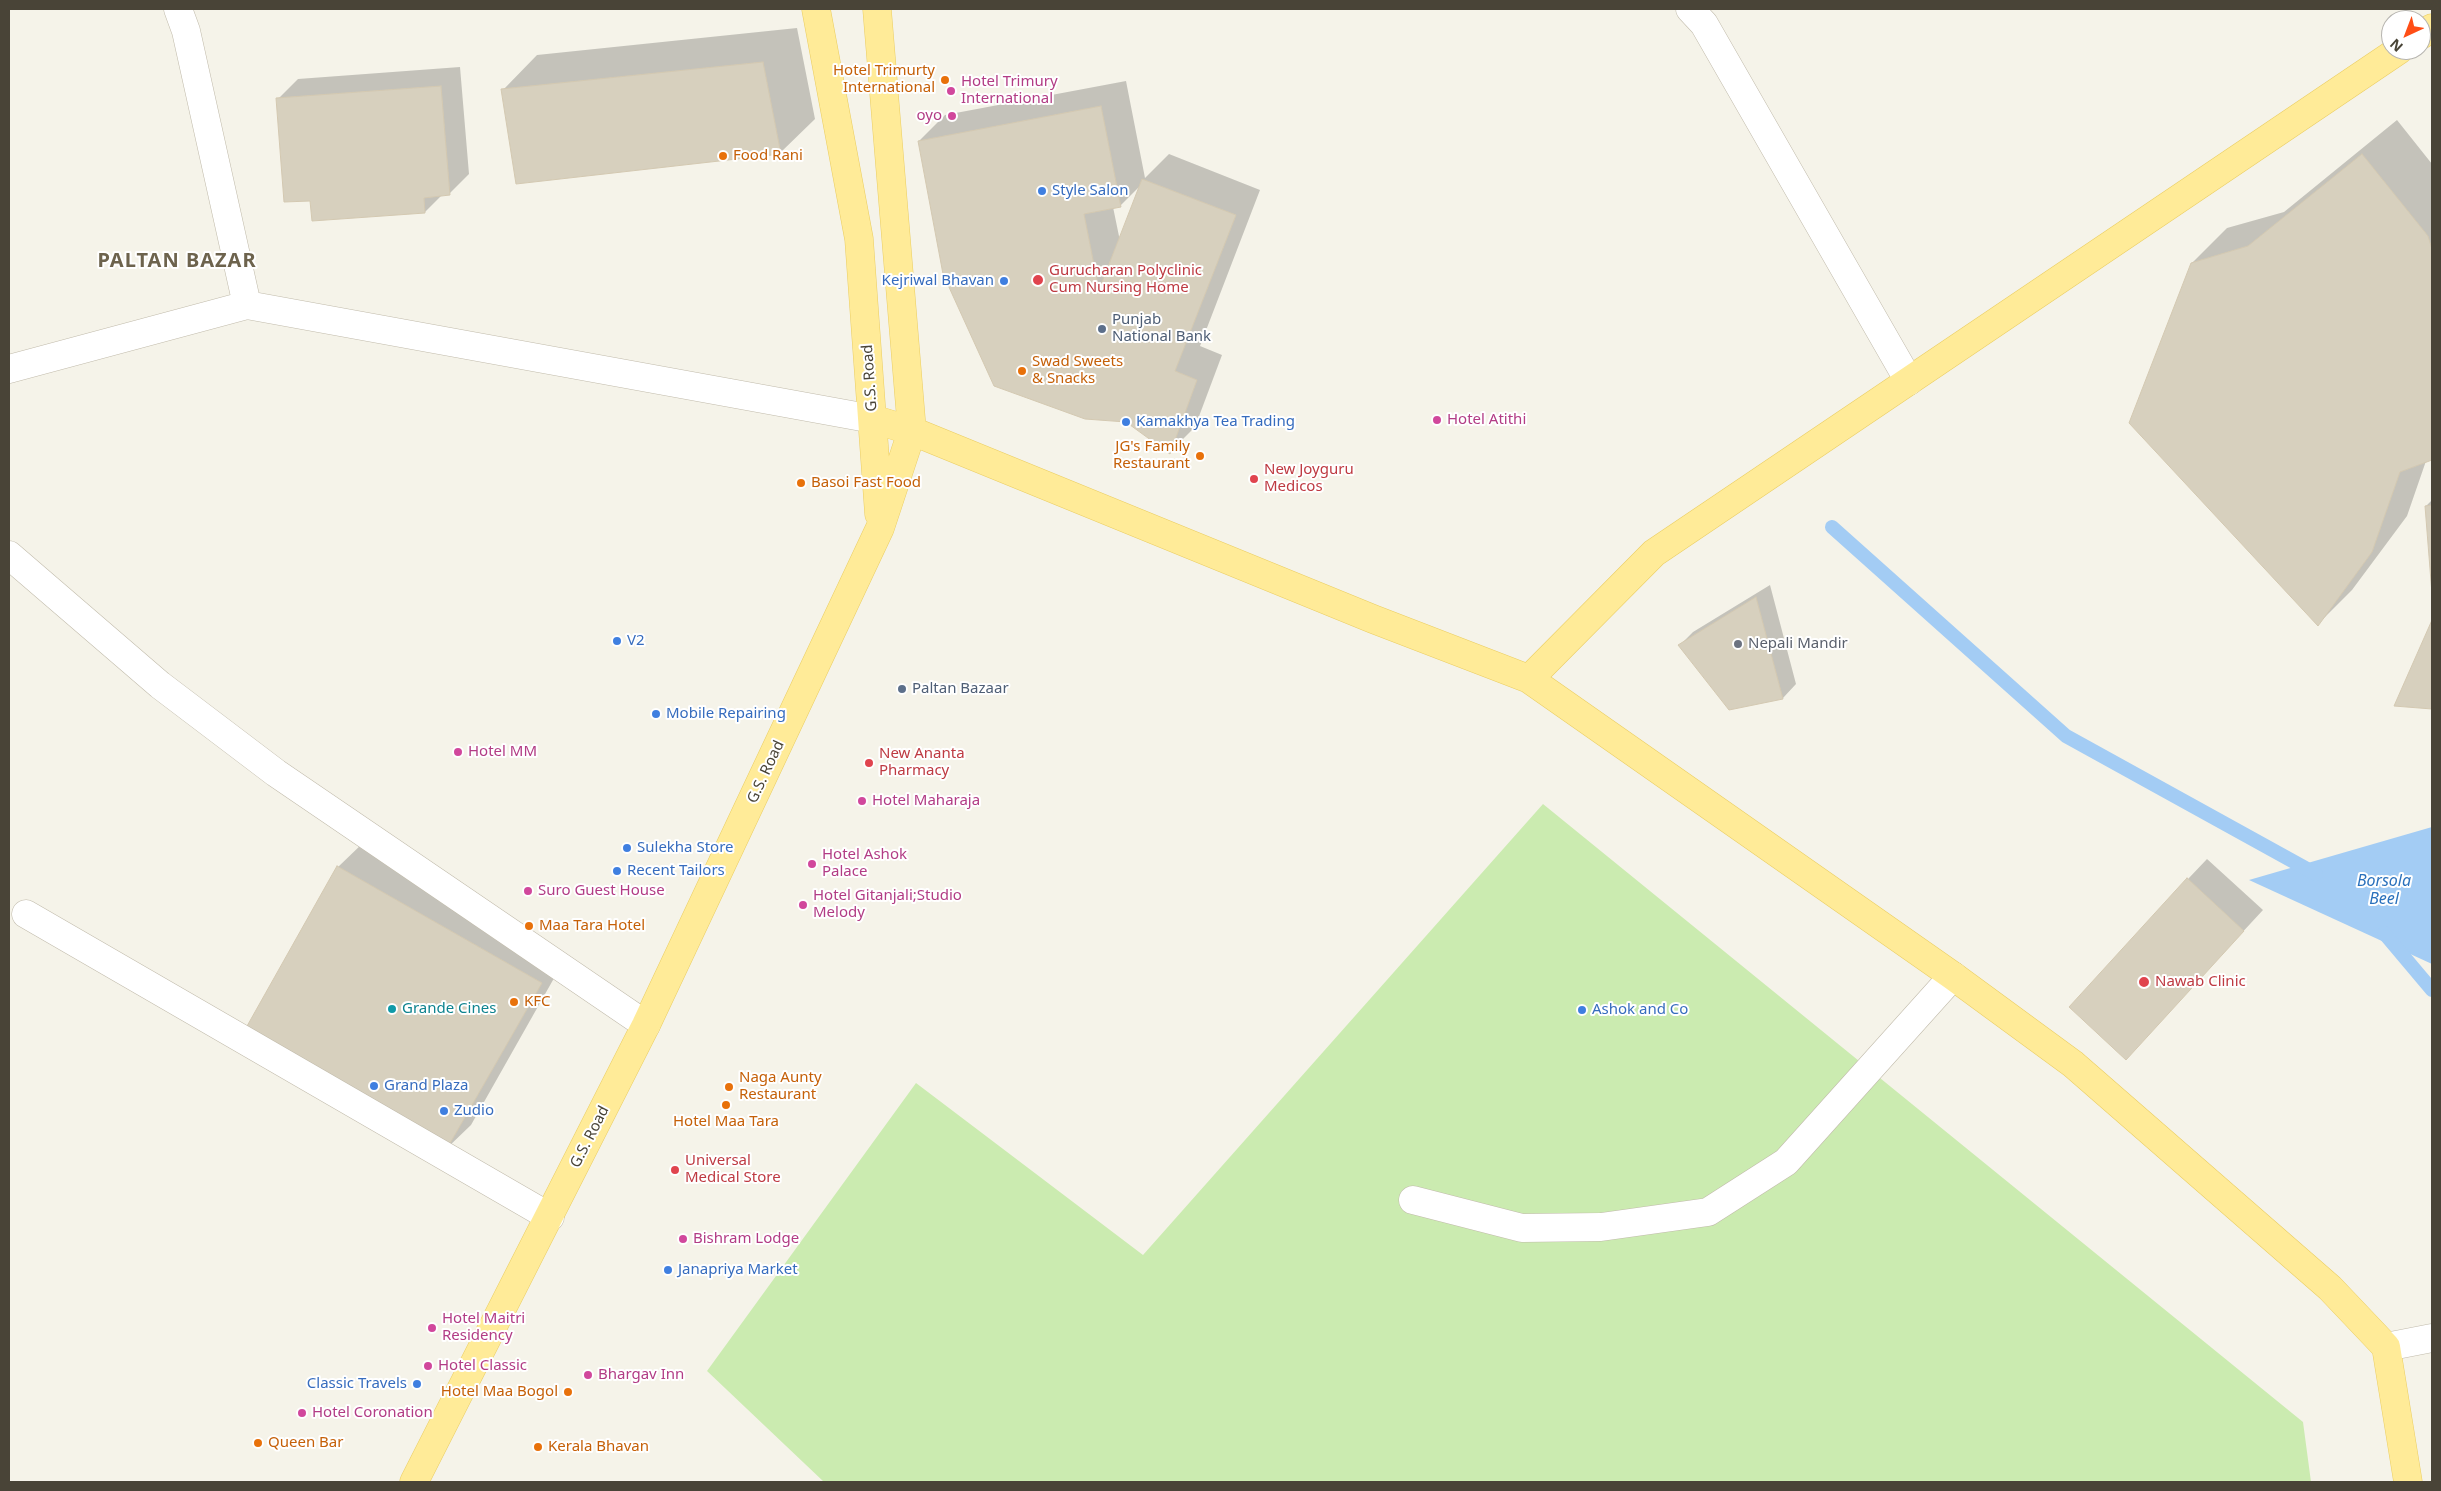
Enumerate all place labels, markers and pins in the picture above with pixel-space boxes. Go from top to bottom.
place label: Hotel Trimurty International [833,62,935,97]
place label: Hotel Trimury International [961,73,1058,108]
marker: Hotel Trimurty International [939,74,951,86]
marker: Hotel Trimury International [945,85,957,97]
place label: oyo [917,107,942,125]
marker: oyo [946,110,958,122]
place label: Food Rani [733,147,803,165]
marker: Food Rani [717,150,729,162]
place label: Style Salon [1052,182,1128,200]
marker: Style Salon [1036,185,1048,197]
place label: Gurucharan Polyclinic Cum Nursing Home [1049,262,1202,297]
place label: Kejriwal Bhavan [882,272,994,290]
marker: Gurucharan Polyclinic Cum Nursing Home [1031,273,1045,287]
marker: Kejriwal Bhavan [998,275,1010,287]
place label: Punjab National Bank [1112,311,1211,346]
marker: Punjab National Bank [1096,323,1108,335]
place label: Swad Sweets & Snacks [1032,353,1123,388]
marker: Swad Sweets & Snacks [1016,365,1028,377]
place label: Hotel Atithi [1447,411,1526,429]
place label: Kamakhya Tea Trading [1136,413,1295,431]
marker: Hotel Atithi [1431,414,1443,426]
marker: Kamakhya Tea Trading [1120,416,1132,428]
place label: JG's Family Restaurant [1113,438,1190,473]
marker: JG's Family Restaurant [1194,450,1206,462]
place label: New Joyguru Medicos [1264,461,1354,496]
marker: New Joyguru Medicos [1248,473,1260,485]
place label: Basoi Fast Food [811,474,921,492]
marker: Basoi Fast Food [795,477,807,489]
place label: V2 [627,632,645,650]
marker: V2 [611,635,623,647]
place label: Nepali Mandir [1748,635,1848,653]
marker: Nepali Mandir [1732,638,1744,650]
place label: Paltan Bazaar [912,680,1009,698]
marker: Paltan Bazaar [896,683,908,695]
place label: Mobile Repairing [666,705,786,723]
marker: Mobile Repairing [650,708,662,720]
place label: Hotel MM [468,743,537,761]
place label: New Ananta Pharmacy [879,745,965,780]
marker: Hotel MM [452,746,464,758]
marker: New Ananta Pharmacy [863,757,875,769]
place label: Hotel Maharaja [872,792,980,810]
marker: Hotel Maharaja [856,795,868,807]
place label: Sulekha Store [637,839,734,857]
marker: Sulekha Store [621,842,633,854]
place label: Hotel Ashok Palace [822,846,907,881]
marker: Hotel Ashok Palace [806,858,818,870]
place label: Recent Tailors [627,862,725,880]
marker: Recent Tailors [611,865,623,877]
place label: Suro Guest House [538,882,665,900]
marker: Suro Guest House [522,885,534,897]
place label: Hotel Gitanjali;Studio Melody [813,887,962,922]
marker: Hotel Gitanjali;Studio Melody [797,899,809,911]
place label: Maa Tara Hotel [539,917,645,935]
marker: Maa Tara Hotel [523,920,535,932]
place label: Nawab Clinic [2155,973,2246,991]
marker: Nawab Clinic [2137,975,2151,989]
place label: KFC [524,993,551,1011]
marker: KFC [508,996,520,1008]
place label: Grande Cines [402,1000,496,1018]
place label: Ashok and Co [1592,1001,1688,1019]
marker: Grande Cines [386,1003,398,1015]
marker: Ashok and Co [1576,1004,1588,1016]
place label: Naga Aunty Restaurant [739,1069,822,1104]
place label: Grand Plaza [384,1077,468,1095]
marker: Grand Plaza [368,1080,380,1092]
marker: Naga Aunty Restaurant [723,1081,735,1093]
marker: Hotel Maa Tara [720,1099,732,1111]
place label: Zudio [454,1102,494,1120]
marker: Zudio [438,1105,450,1117]
place label: Hotel Maa Tara [673,1113,779,1131]
place label: Universal Medical Store [685,1152,781,1187]
marker: Universal Medical Store [669,1164,681,1176]
place label: Bishram Lodge [693,1230,799,1248]
marker: Bishram Lodge [677,1233,689,1245]
place label: Janapriya Market [678,1261,798,1279]
marker: Janapriya Market [662,1264,674,1276]
place label: Hotel Maitri Residency [442,1310,525,1345]
marker: Hotel Maitri Residency [426,1322,438,1334]
place label: Hotel Classic [438,1357,527,1375]
marker: Hotel Classic [422,1360,434,1372]
place label: Bhargav Inn [598,1366,684,1384]
marker: Bhargav Inn [582,1369,594,1381]
place label: Classic Travels [307,1375,407,1393]
marker: Classic Travels [411,1378,423,1390]
place label: Hotel Maa Bogol [441,1383,558,1401]
marker: Hotel Maa Bogol [562,1386,574,1398]
place label: Hotel Coronation [312,1404,433,1422]
marker: Hotel Coronation [296,1407,308,1419]
place label: Queen Bar [268,1434,343,1452]
marker: Queen Bar [252,1437,264,1449]
place label: Kerala Bhavan [548,1438,649,1456]
marker: Kerala Bhavan [532,1441,544,1453]

